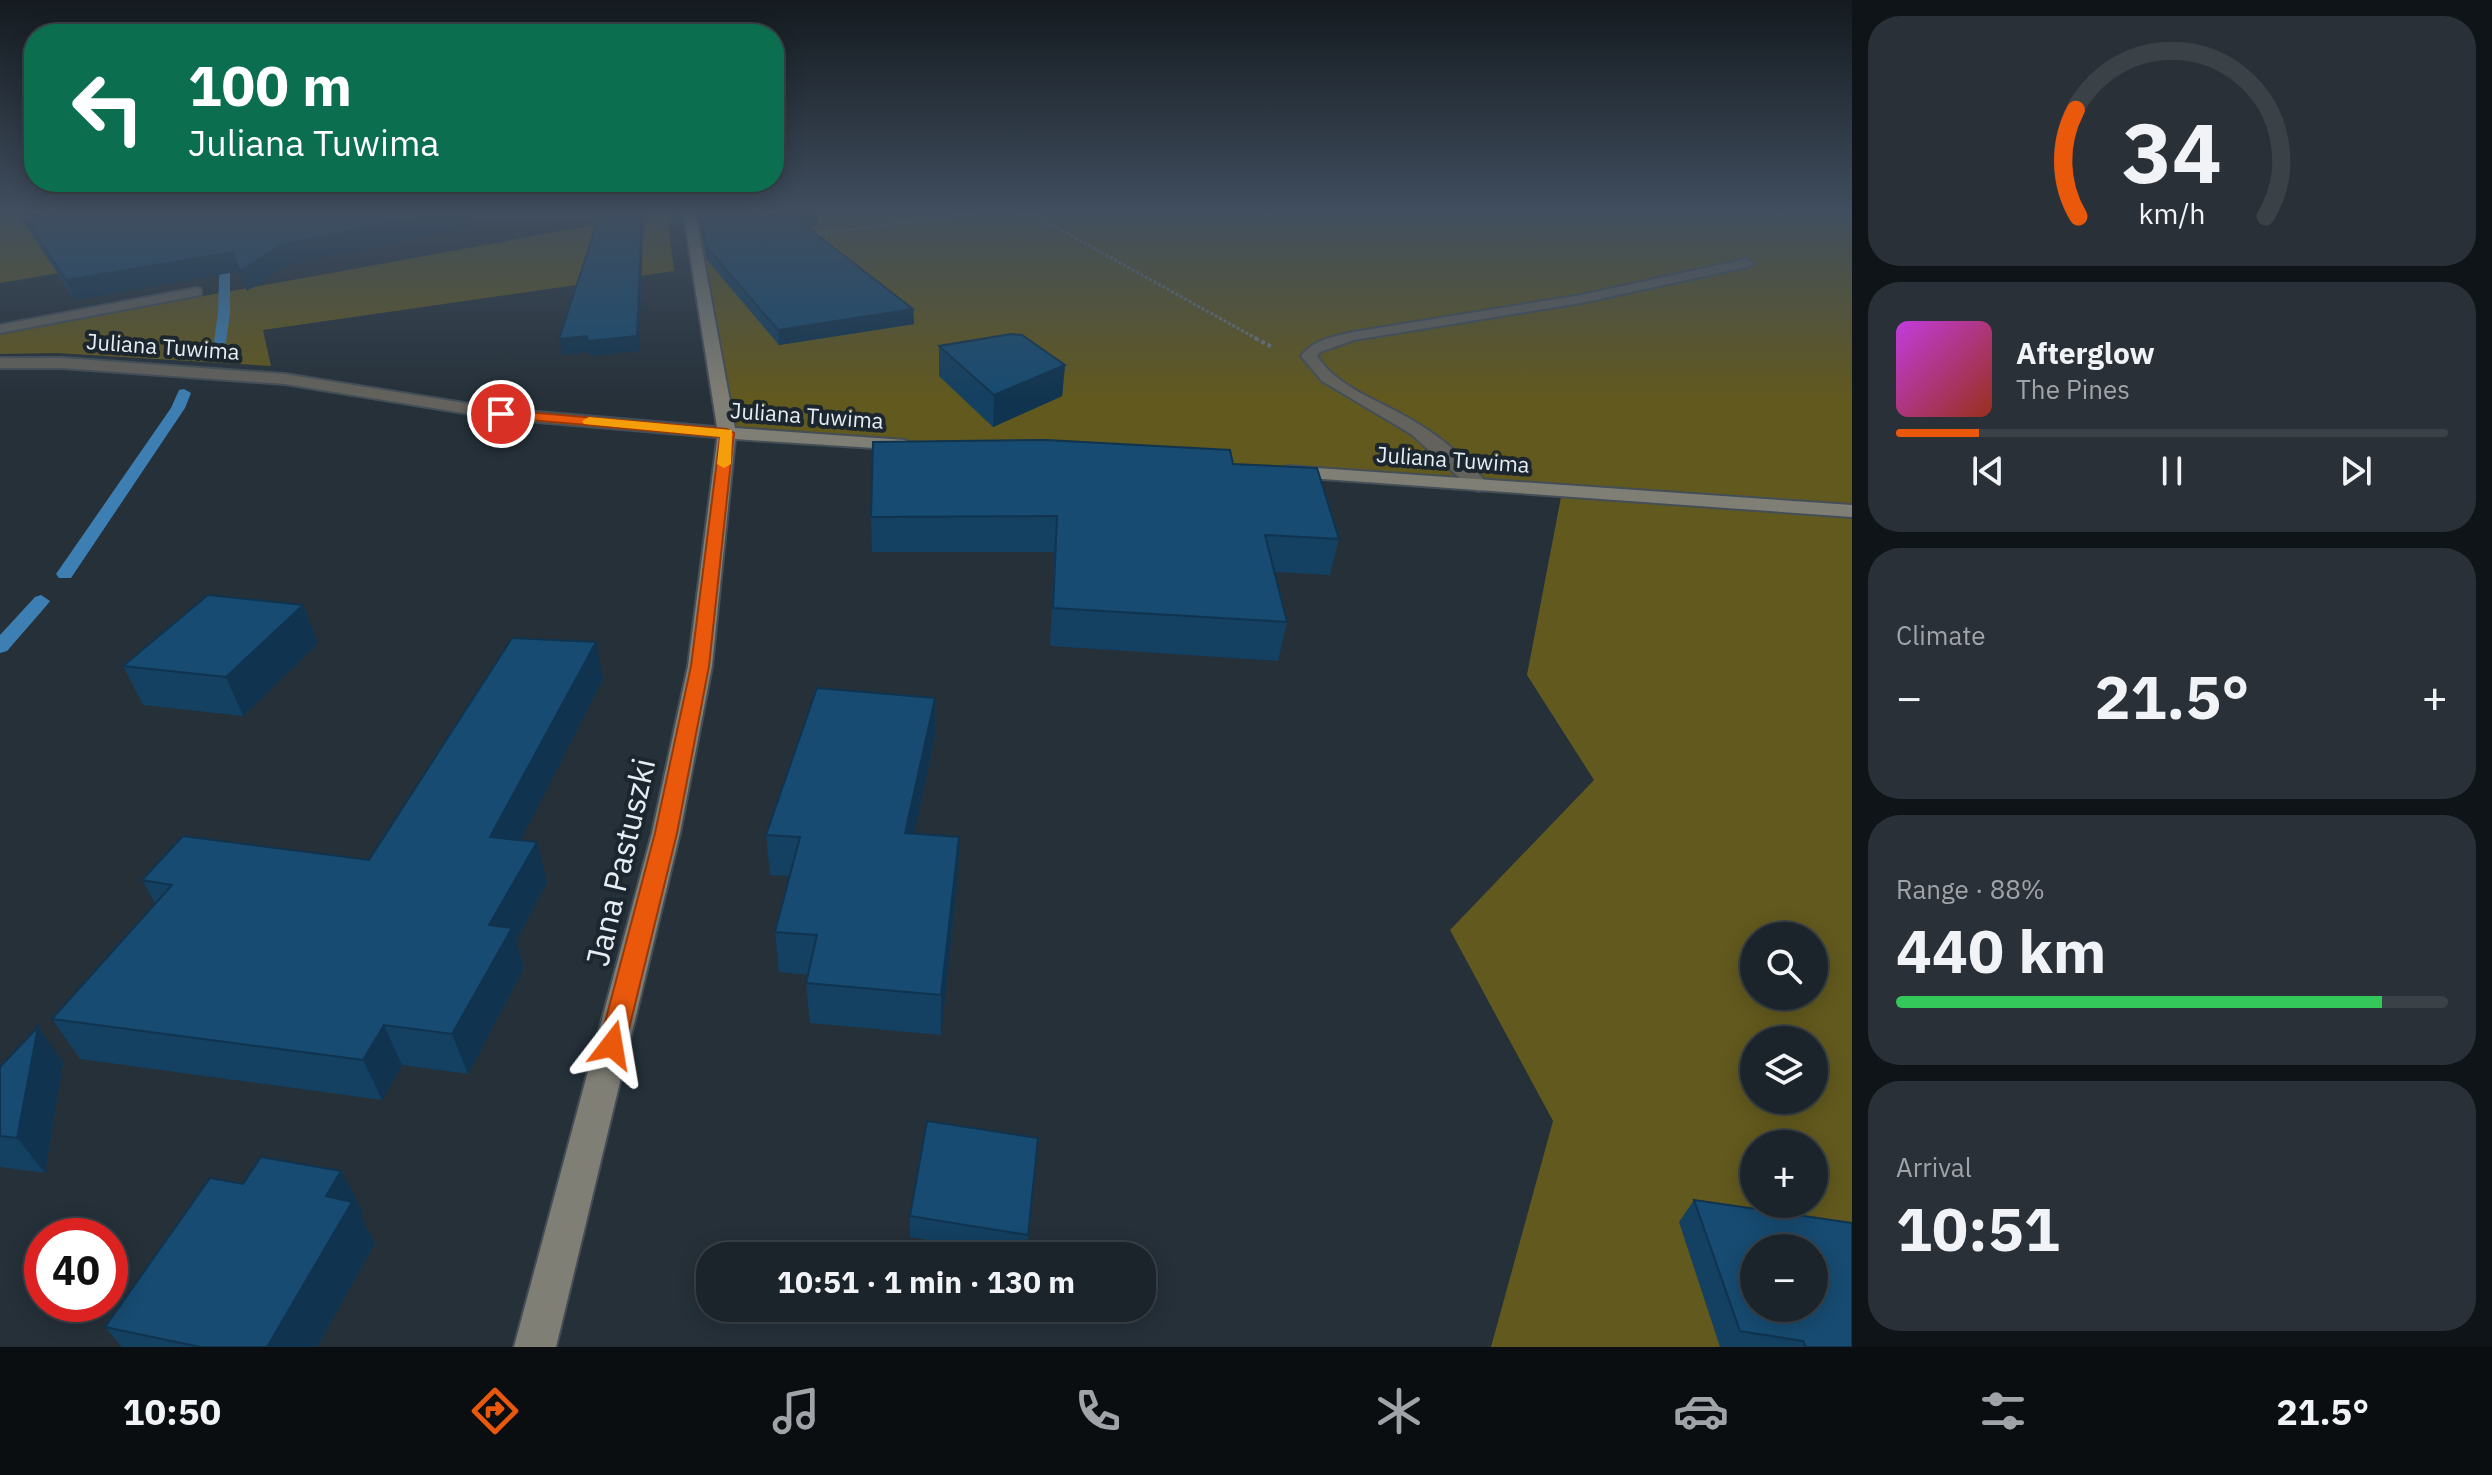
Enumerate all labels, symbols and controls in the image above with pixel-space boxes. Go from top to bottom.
text: 100 m [188,49,352,121]
icon: left [56,56,160,160]
text: 34 [2122,98,2222,206]
text: Juliana Tuwima [188,119,440,166]
text: km/h [2138,195,2206,232]
street label: Juliana Tuwima [85,326,241,366]
text: Afterglow [2016,333,2155,372]
text: The Pines [2016,372,2130,406]
pin [467,380,535,448]
icon: arrive [479,392,523,436]
street label: Juliana Tuwima [729,395,885,435]
street label: Juliana Tuwima [1375,439,1531,479]
icon: previous [1966,449,2010,493]
icon: pause [2150,449,2194,493]
icon: next [2334,449,2378,493]
text: Climate [1896,618,1986,652]
text: 21.5° [2095,657,2249,736]
text: − [1896,668,1922,725]
text: + [2422,668,2448,725]
street label: Jana Pastuszki [576,754,664,970]
text: Range · 88% [1896,872,2045,906]
text: 440 km [1896,911,2106,990]
map controls [1740,922,1828,1322]
button: search [1740,922,1828,1010]
position arrow [570,1003,654,1087]
button: layers [1740,1026,1828,1114]
button: + [1740,1130,1828,1218]
text: Arrival [1896,1150,1972,1184]
text: 10:51 [1896,1189,2060,1268]
speed limit sign: 40 [24,1218,128,1322]
button: − [1740,1234,1828,1322]
text: 10:51 · 1 min · 130 m [777,1262,1075,1301]
icon: directions [467,1383,523,1439]
icon: music [768,1383,824,1439]
icon: phone [1070,1383,1126,1439]
icon: climate [1371,1383,1427,1439]
icon: car [1673,1383,1729,1439]
icon: filters [1975,1383,2031,1439]
text: 10:50 [123,1388,221,1435]
text: 21.5° [2276,1388,2369,1435]

